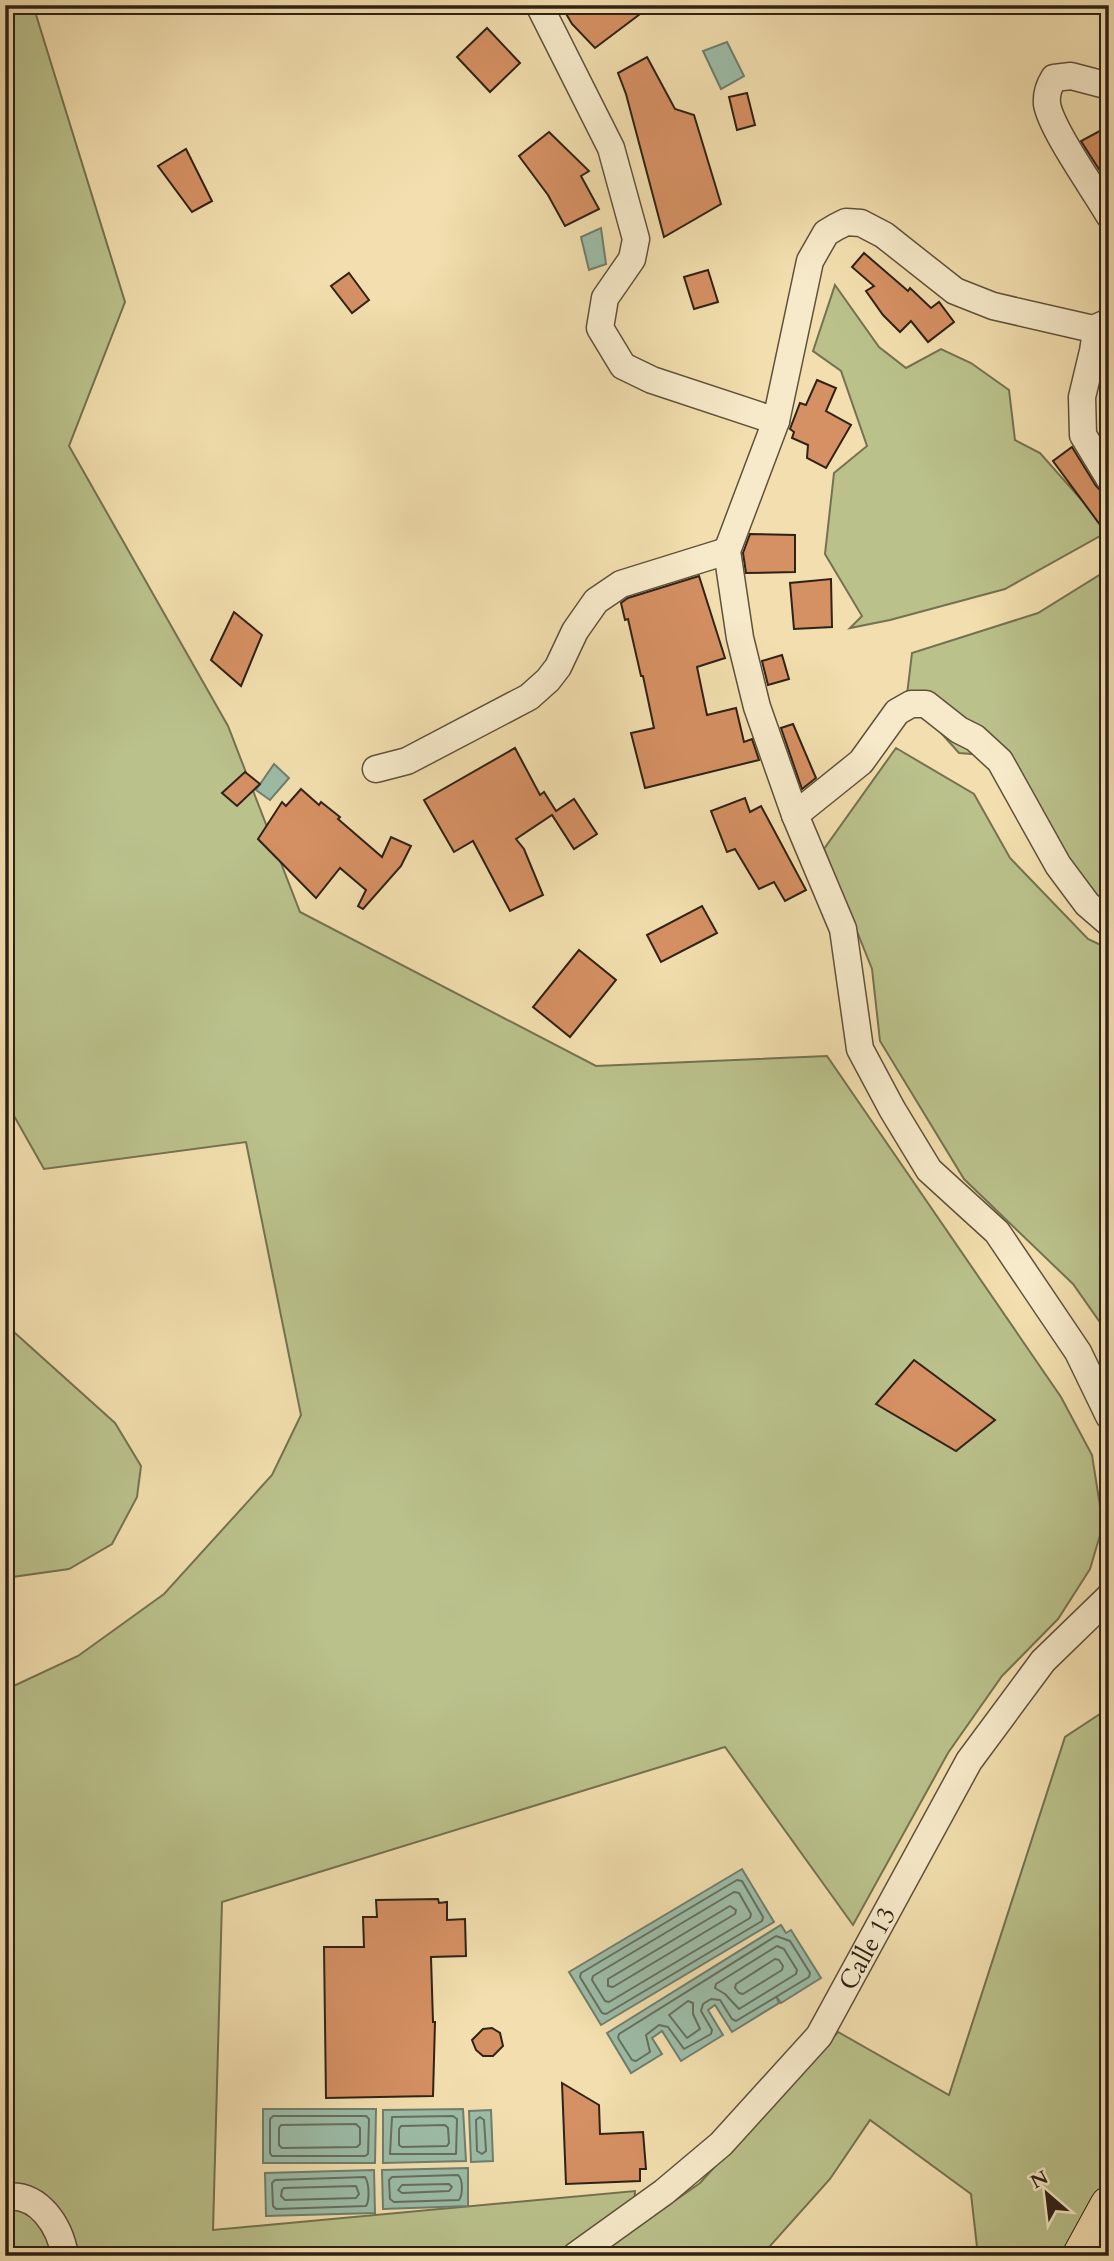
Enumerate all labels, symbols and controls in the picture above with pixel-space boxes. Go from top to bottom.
street label: Calle 13 [830,1900,904,1996]
north arrow [1012,2160,1082,2230]
text: N [1026,2164,1053,2195]

